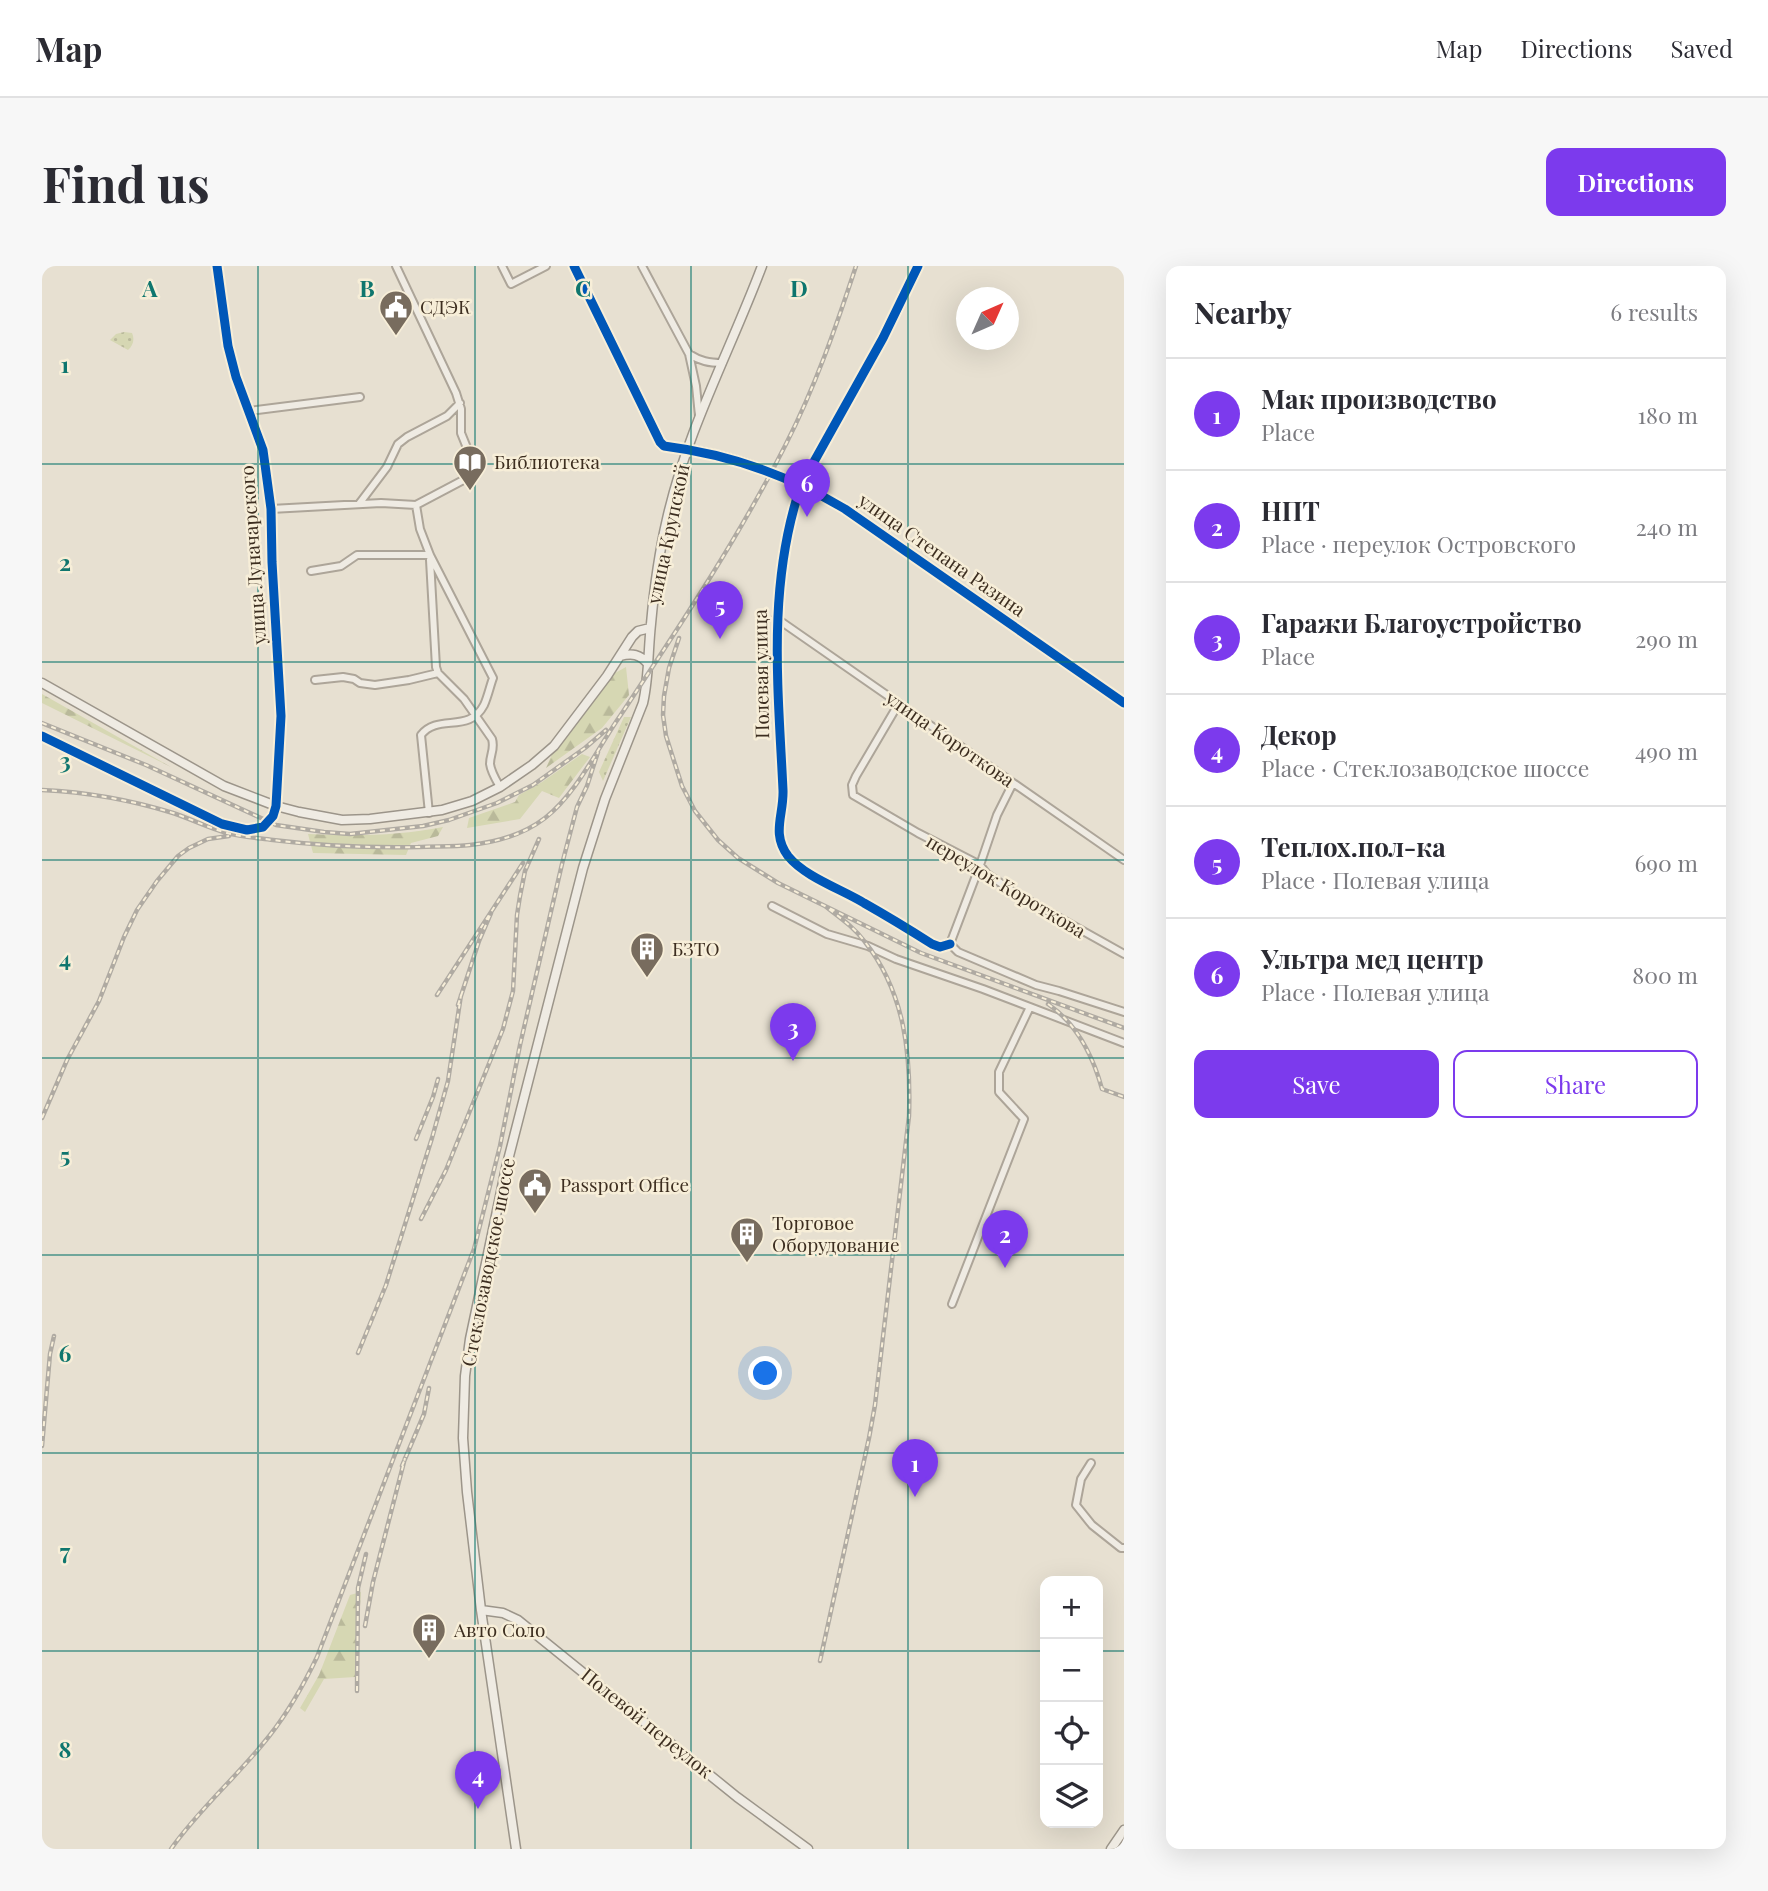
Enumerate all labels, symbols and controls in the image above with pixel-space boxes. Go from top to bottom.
text: Map [35,26,102,70]
text: Map [1436,32,1482,64]
text: Directions [1520,32,1633,64]
text: Saved [1671,32,1733,64]
button: Directions [1546,148,1726,216]
text: Find us [42,150,210,215]
text: A [141,272,158,303]
text: B [359,272,375,303]
text: C [575,272,591,303]
text: D [790,272,808,303]
north arrow [956,287,1019,350]
public building icon: СДЭК [377,288,415,337]
text: Nearby [1194,292,1292,332]
place label: СДЭК [420,293,471,319]
text: 6 results [1610,296,1698,327]
text: 1 [61,348,70,379]
text: Мак производство [1261,381,1497,416]
text: 1 [1213,399,1221,430]
text: 180 m [1638,399,1698,430]
text: Place [1261,416,1315,447]
library icon: Библиотека [451,443,489,492]
place label: Библиотека [494,448,600,474]
pin: 6 [784,459,830,517]
street label: улица Крупской [639,461,695,607]
street label: улица Луначарского [233,465,271,647]
street label: улица Степана Разина [853,486,1032,622]
text: НПТ [1261,493,1320,528]
text: 2 [1211,511,1223,542]
text: 240 m [1636,511,1698,542]
text: Place · переулок Островского [1261,528,1576,559]
text: 2 [59,546,71,577]
pin: 5 [697,581,743,639]
text: Гаражи Благоустройство [1261,605,1582,640]
street label: Полевая улица [746,609,774,739]
text: 3 [1211,623,1223,654]
text: 290 m [1635,623,1698,654]
text: Place [1261,640,1315,671]
street label: улица Короткова [880,683,1021,793]
text: Декор [1261,717,1337,752]
text: 4 [1211,735,1223,766]
text: 490 m [1635,735,1698,766]
text: 3 [59,744,71,775]
text: Place · Стеклозаводское шоссе [1261,752,1589,783]
street label: переулок Короткова [922,827,1092,943]
text: Теплох.пол-ка [1261,829,1446,864]
text: 5 [1212,847,1222,878]
text: 690 m [1634,847,1698,878]
text: Place · Полевая улица [1261,864,1489,895]
building icon: БЗТО [628,930,666,979]
place label: БЗТО [672,935,720,961]
text: Ультра мед центр [1261,941,1484,976]
text: 4 [59,942,71,973]
text: 6 [1211,959,1223,990]
text: 800 m [1632,959,1698,990]
text: Place · Полевая улица [1261,976,1489,1007]
pin: 3 [770,1003,816,1061]
button: Save [1194,1050,1439,1118]
button: Share [1453,1050,1698,1118]
text: 5 [60,1139,70,1170]
street label: Стеклозаводское шоссе [454,1155,520,1368]
public building icon: Passport Office [516,1166,554,1215]
place label: Passport Office [560,1171,689,1197]
place label: Торговое Оборудование [772,1209,900,1257]
pin: 2 [982,1210,1028,1268]
building icon: Торговое Оборудование [728,1215,766,1264]
text: 6 [59,1337,72,1368]
your location [748,1356,782,1390]
pin: 1 [892,1439,938,1497]
text: 7 [60,1535,71,1566]
map controls [1040,1576,1103,1828]
button: + [1040,1576,1103,1639]
building icon: Авто Соло [410,1611,448,1660]
place label: Авто Соло [453,1616,545,1642]
button: − [1040,1639,1103,1702]
street label: Полевой переулок [576,1661,719,1783]
button: locate [1040,1702,1103,1765]
text: 8 [59,1733,71,1764]
pin: 4 [455,1751,501,1809]
button: layers [1040,1765,1103,1828]

